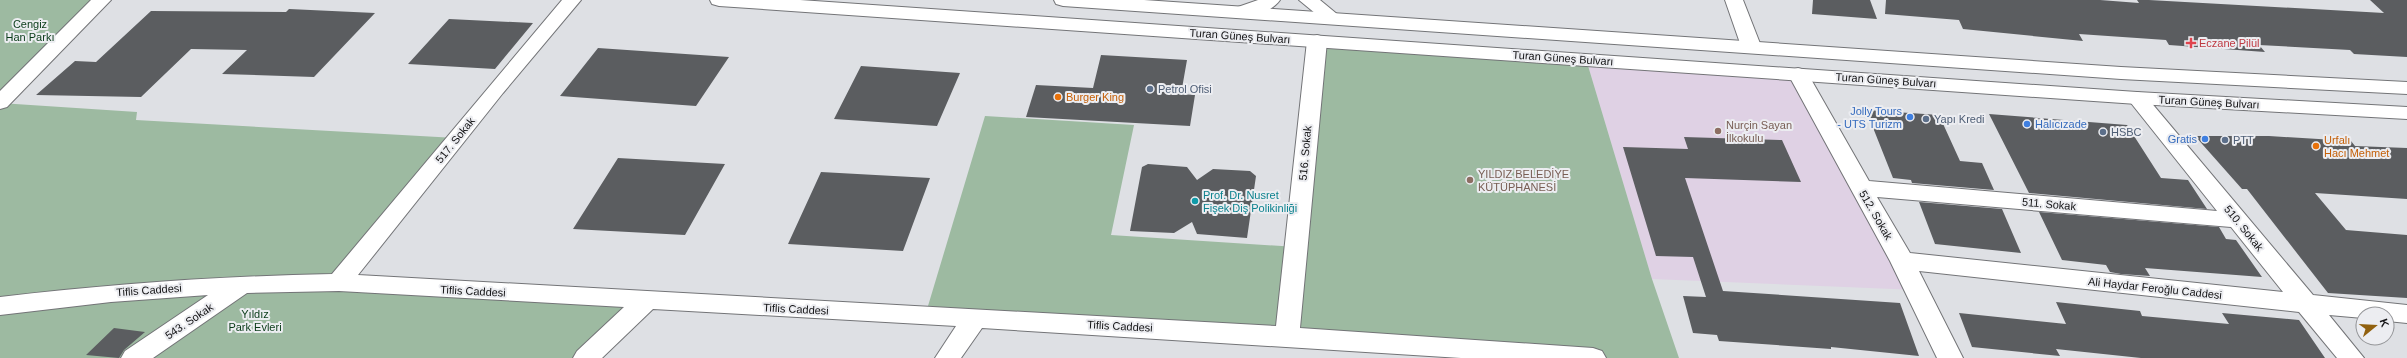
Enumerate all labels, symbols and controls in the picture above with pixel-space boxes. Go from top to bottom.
park label: Cengiz Han Parkı [6,18,54,43]
street label: Turan Güneş Bulvarı [1189,26,1291,46]
place label: Eczane Pilül [2199,37,2260,49]
marker: Eczane Pilül [2186,38,2196,48]
street label: Turan Güneş Bulvarı [1512,48,1614,68]
street label: Turan Güneş Bulvarı [1835,70,1937,90]
place label: Petrol Ofisi [1158,83,1212,95]
marker: Petrol Ofisi [1145,84,1155,94]
place label: Burger King [1066,91,1124,103]
marker: Burger King [1053,92,1063,102]
street label: Turan Güneş Bulvarı [2158,93,2260,111]
place label: Jolly Tours - UTS Turizm [1837,105,1902,130]
marker: Jolly Tours - UTS Turizm [1905,112,1915,122]
place label: Yapı Kredi [1934,113,1985,125]
street label: 517. Sokak [433,114,477,165]
marker: Yapı Kredi [1921,114,1931,124]
place label: Halıcızade [2035,118,2087,130]
place label: Nurçin Sayan İlkokulu [1726,119,1792,144]
marker: Halıcızade [2022,119,2032,129]
street label: 516. Sokak [1297,125,1313,181]
marker: Nurçin Sayan İlkokulu [1713,126,1723,136]
place label: HSBC [2111,126,2142,138]
marker: HSBC [2098,127,2108,137]
place label: Gratis [2168,133,2197,145]
marker: Gratis [2200,134,2210,144]
place label: PTT [2233,134,2254,146]
place label: Urfalı Hacı Mehmet [2324,134,2389,159]
marker: PTT [2220,135,2230,145]
marker: Urfalı Hacı Mehmet [2311,141,2321,151]
place label: YILDIZ BELEDİYE KÜTÜPHANESİ [1478,168,1569,193]
marker: YILDIZ BELEDİYE KÜTÜPHANESİ [1465,175,1475,185]
street label: 512. Sokak [1857,188,1895,242]
place label: Prof. Dr. Nusret Fişek Diş Polikinliği [1203,189,1297,214]
marker: Prof. Dr. Nusret Fişek Diş Polikinliği [1190,196,1200,206]
street label: 511. Sokak [2021,196,2077,212]
street label: 510. Sokak [2222,203,2266,254]
street label: Ali Haydar Feroğlu Caddesi [2087,275,2223,301]
street label: Tiflis Caddesi [116,282,182,298]
street label: Tiflis Caddesi [440,283,506,299]
street label: 543. Sokak [163,300,216,341]
street label: Tiflis Caddesi [763,301,829,317]
north arrow [2355,306,2395,346]
park label: Yıldız Park Evleri [228,308,282,333]
text: K [2378,317,2391,329]
street label: Tiflis Caddesi [1087,318,1153,334]

